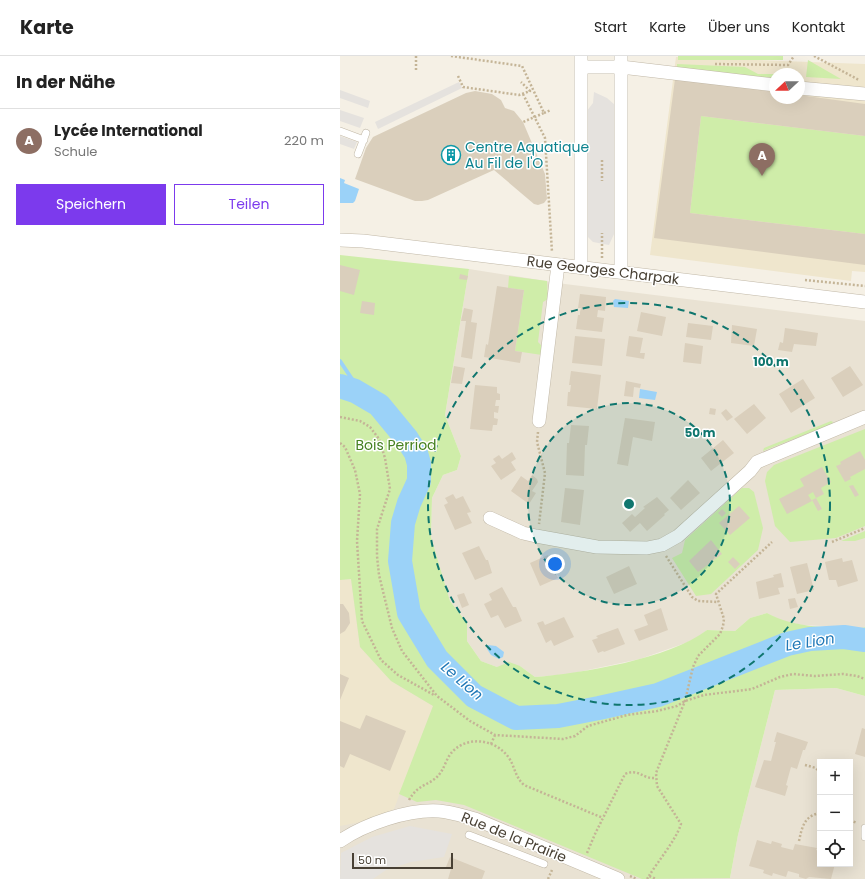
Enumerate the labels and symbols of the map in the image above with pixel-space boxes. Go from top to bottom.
north arrow [769,68,805,104]
place label: Centre Aquatique Au Fil de l'O [465,137,589,173]
pin: A [749,143,775,176]
building icon: Centre Aquatique Au Fil de l'O [440,144,462,166]
street label: Rue Georges Charpak [526,251,681,289]
text: 100 m [753,353,789,370]
text: 50 m [685,424,716,441]
park label: Bois Perriod [355,435,437,455]
centre of rings [622,497,636,511]
your location [545,554,565,574]
water label: Le Lion [784,627,836,656]
water label: Le Lion [437,656,488,705]
street label: Rue de la Prairie [458,807,570,867]
scale bar [352,851,453,870]

